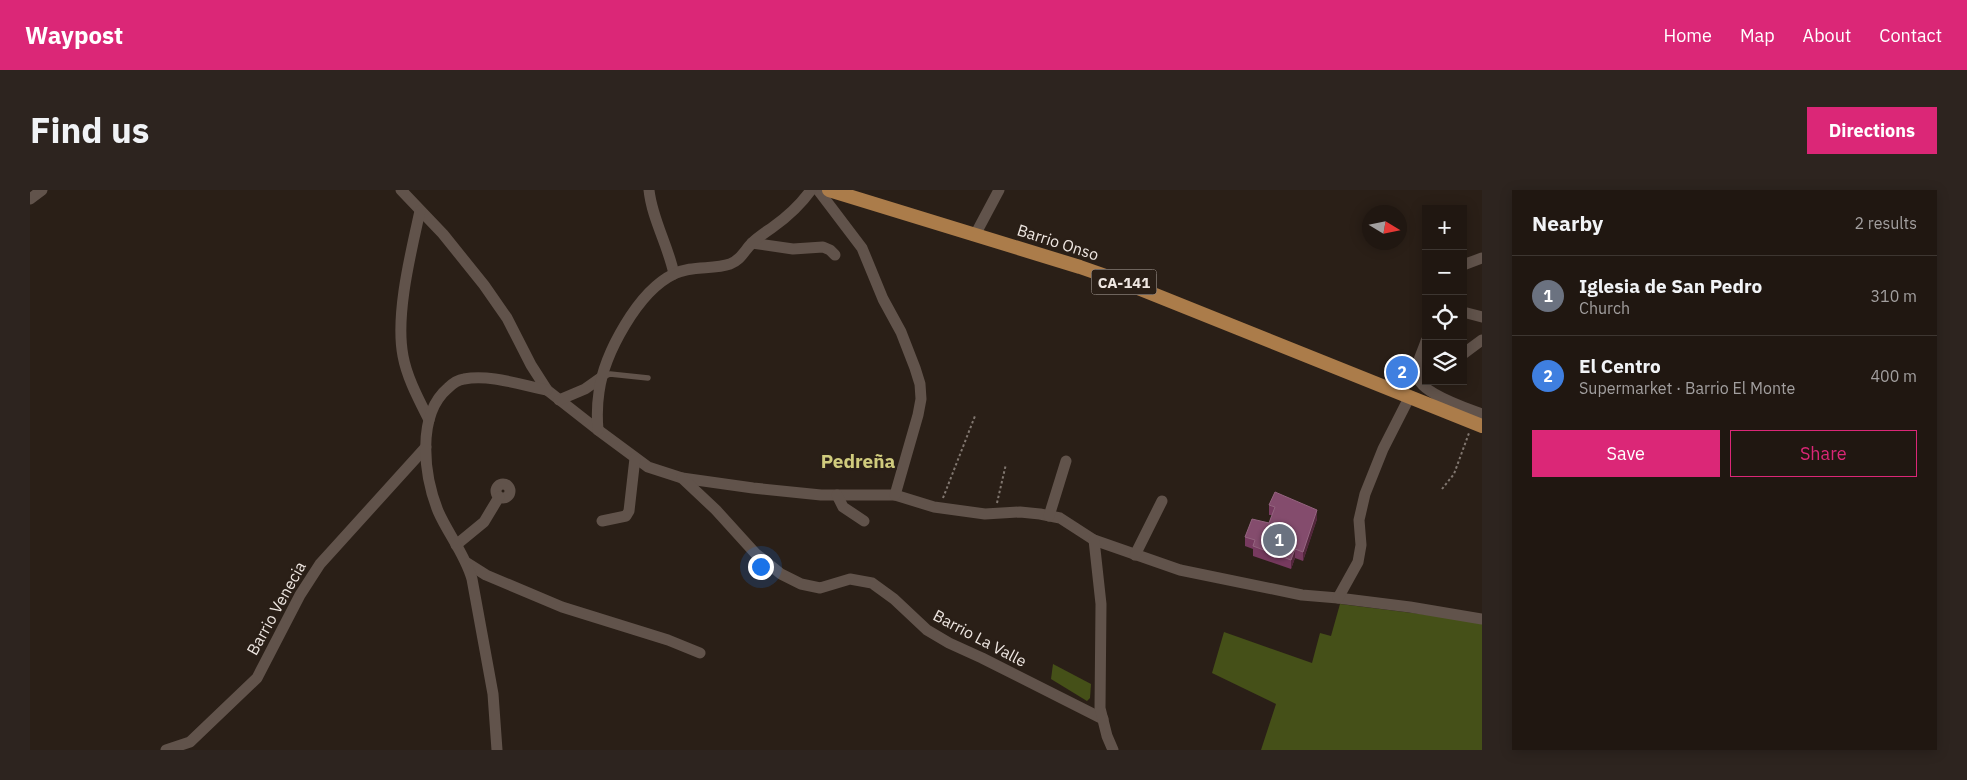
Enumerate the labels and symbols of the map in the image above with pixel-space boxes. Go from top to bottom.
north arrow [1362,205,1407,250]
street label: Barrio Onso [1015,219,1101,265]
road number: CA-141 [1092,270,1156,294]
pin: 2 [1386,353,1418,391]
district label: Pedreña [821,449,896,473]
pin: 1 [1263,521,1295,559]
your location [748,554,774,580]
street label: Barrio Venecia [242,557,310,658]
street label: Barrio La Valle [930,605,1030,671]

